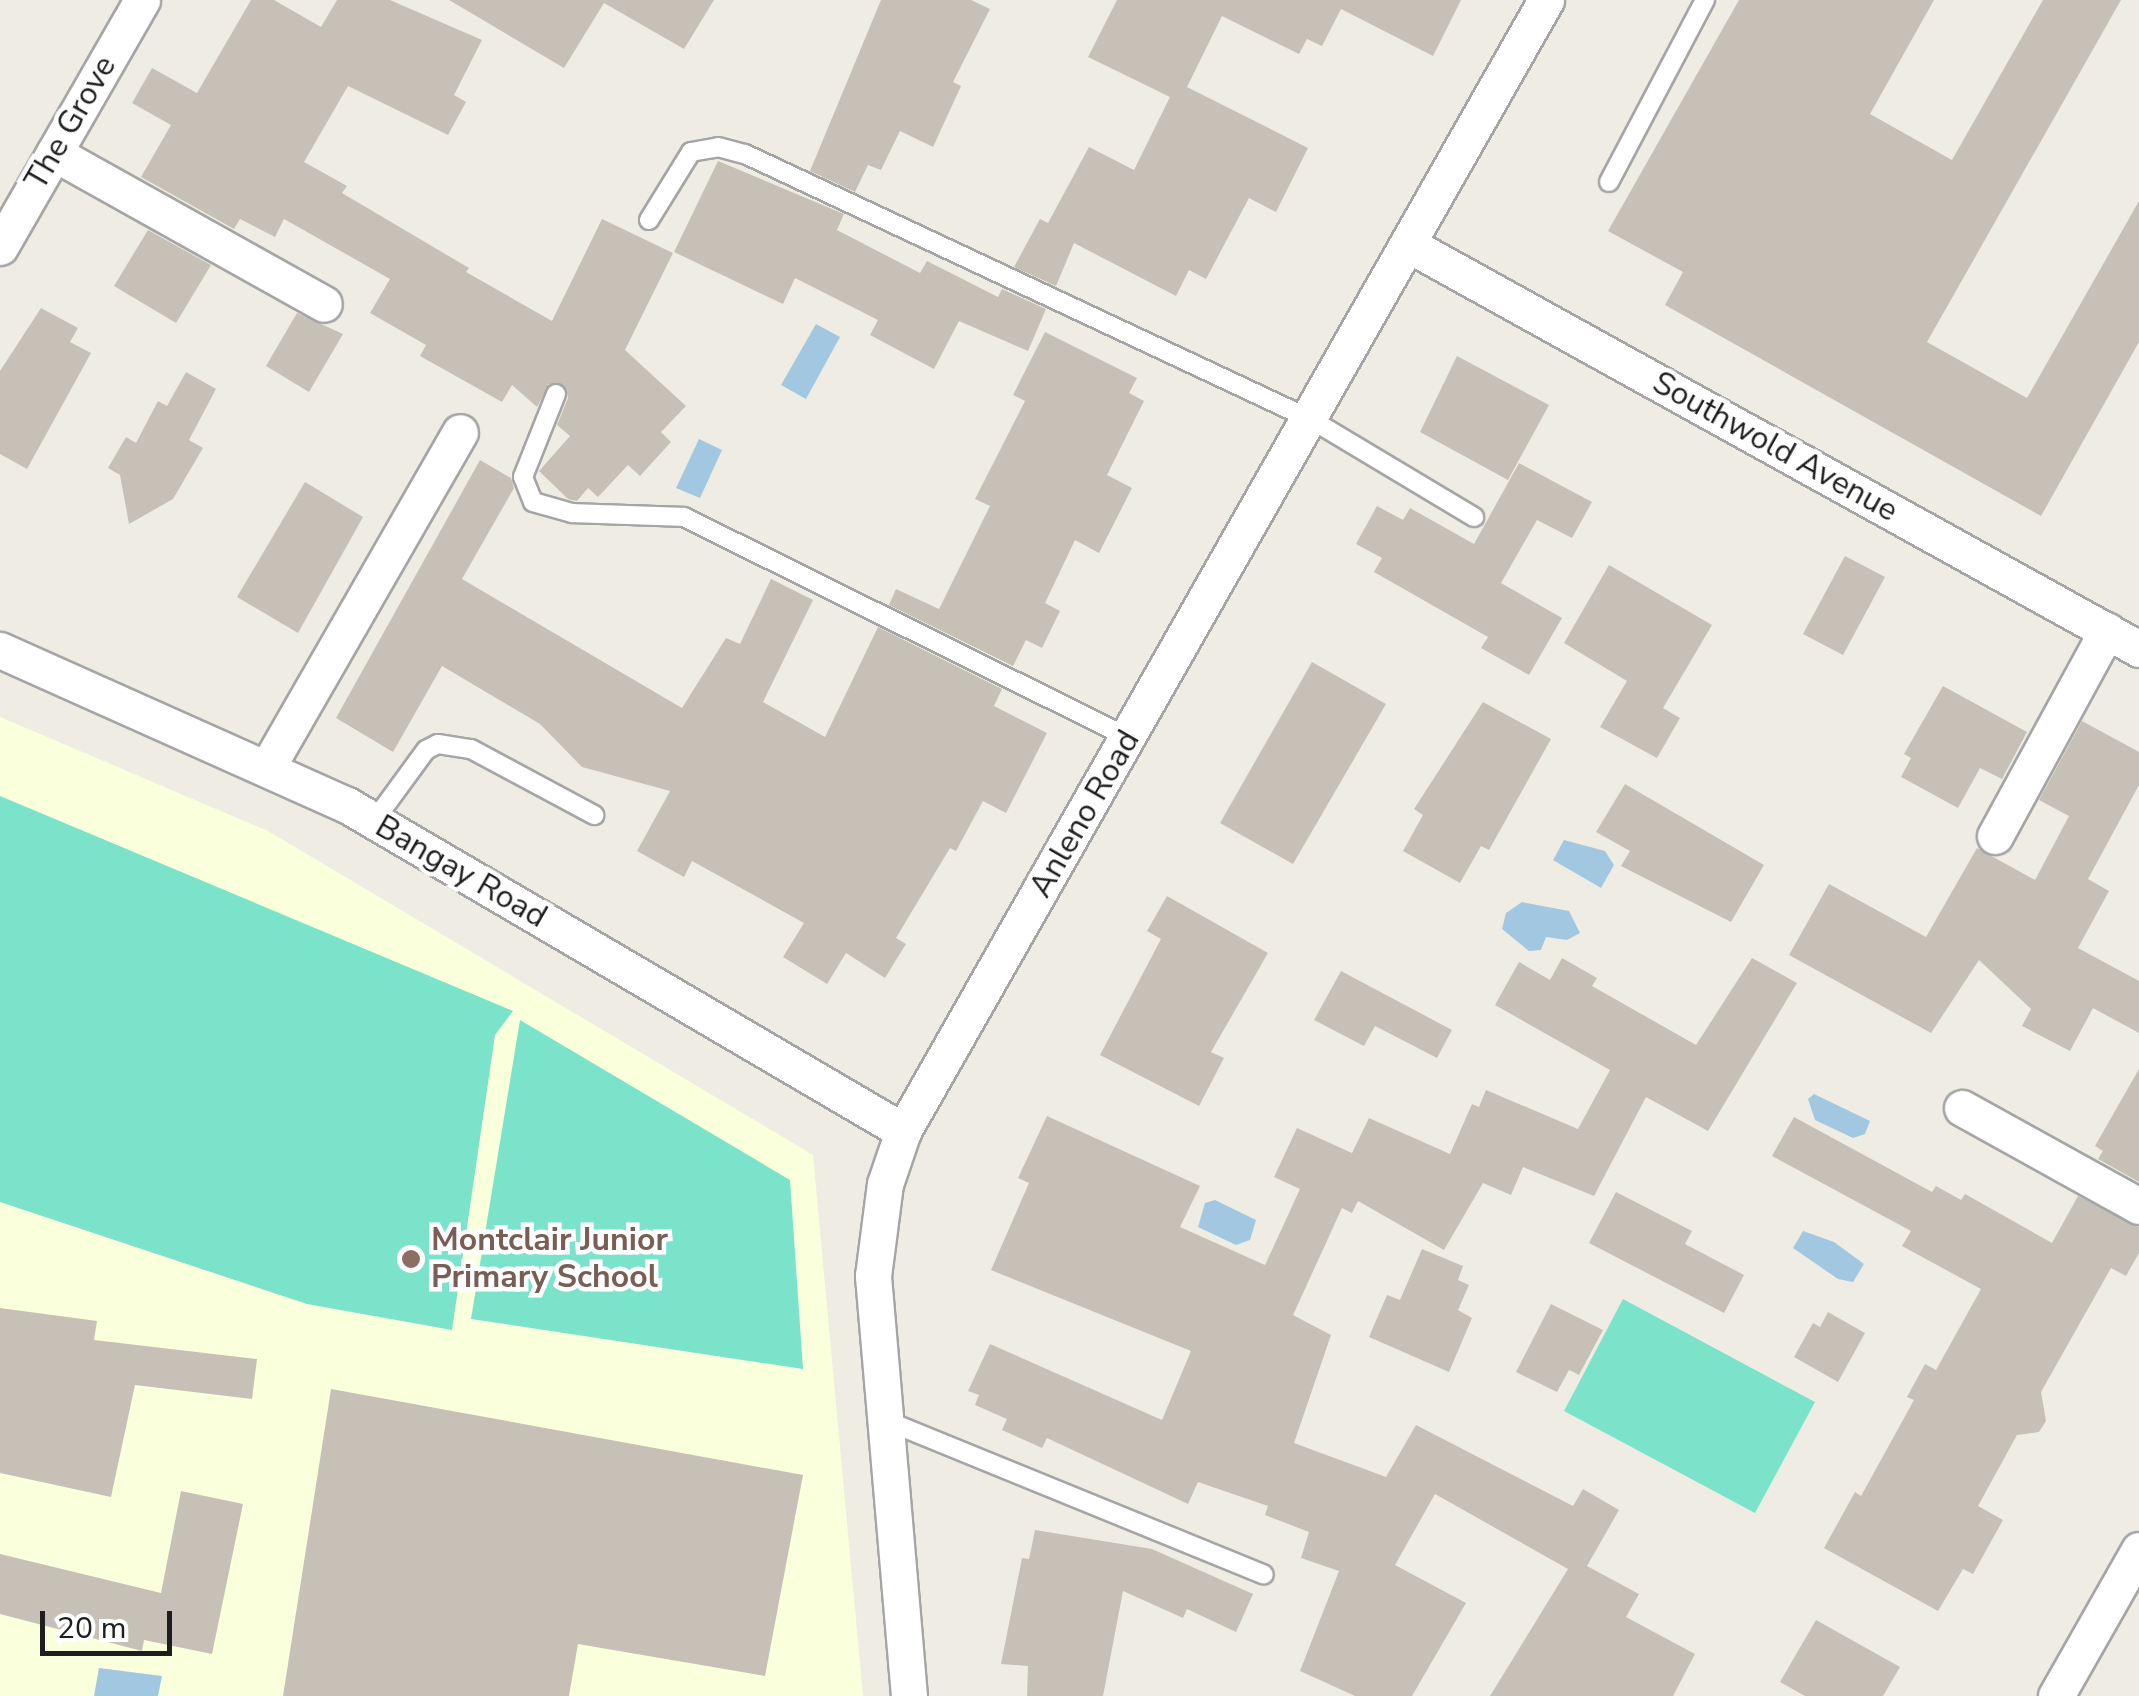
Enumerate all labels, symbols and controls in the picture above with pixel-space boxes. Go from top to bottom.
street label: The Grove [17,49,125,197]
street label: Southwold Avenue [1646,364,1904,530]
street label: Anleno Road [1022,724,1148,904]
street label: Bangay Road [369,808,553,936]
place label: Montclair Junior Primary School [431,1222,668,1297]
marker: Montclair Junior Primary School [400,1248,422,1270]
scale bar [45,1591,178,1653]
text: 20 m [57,1608,126,1649]

